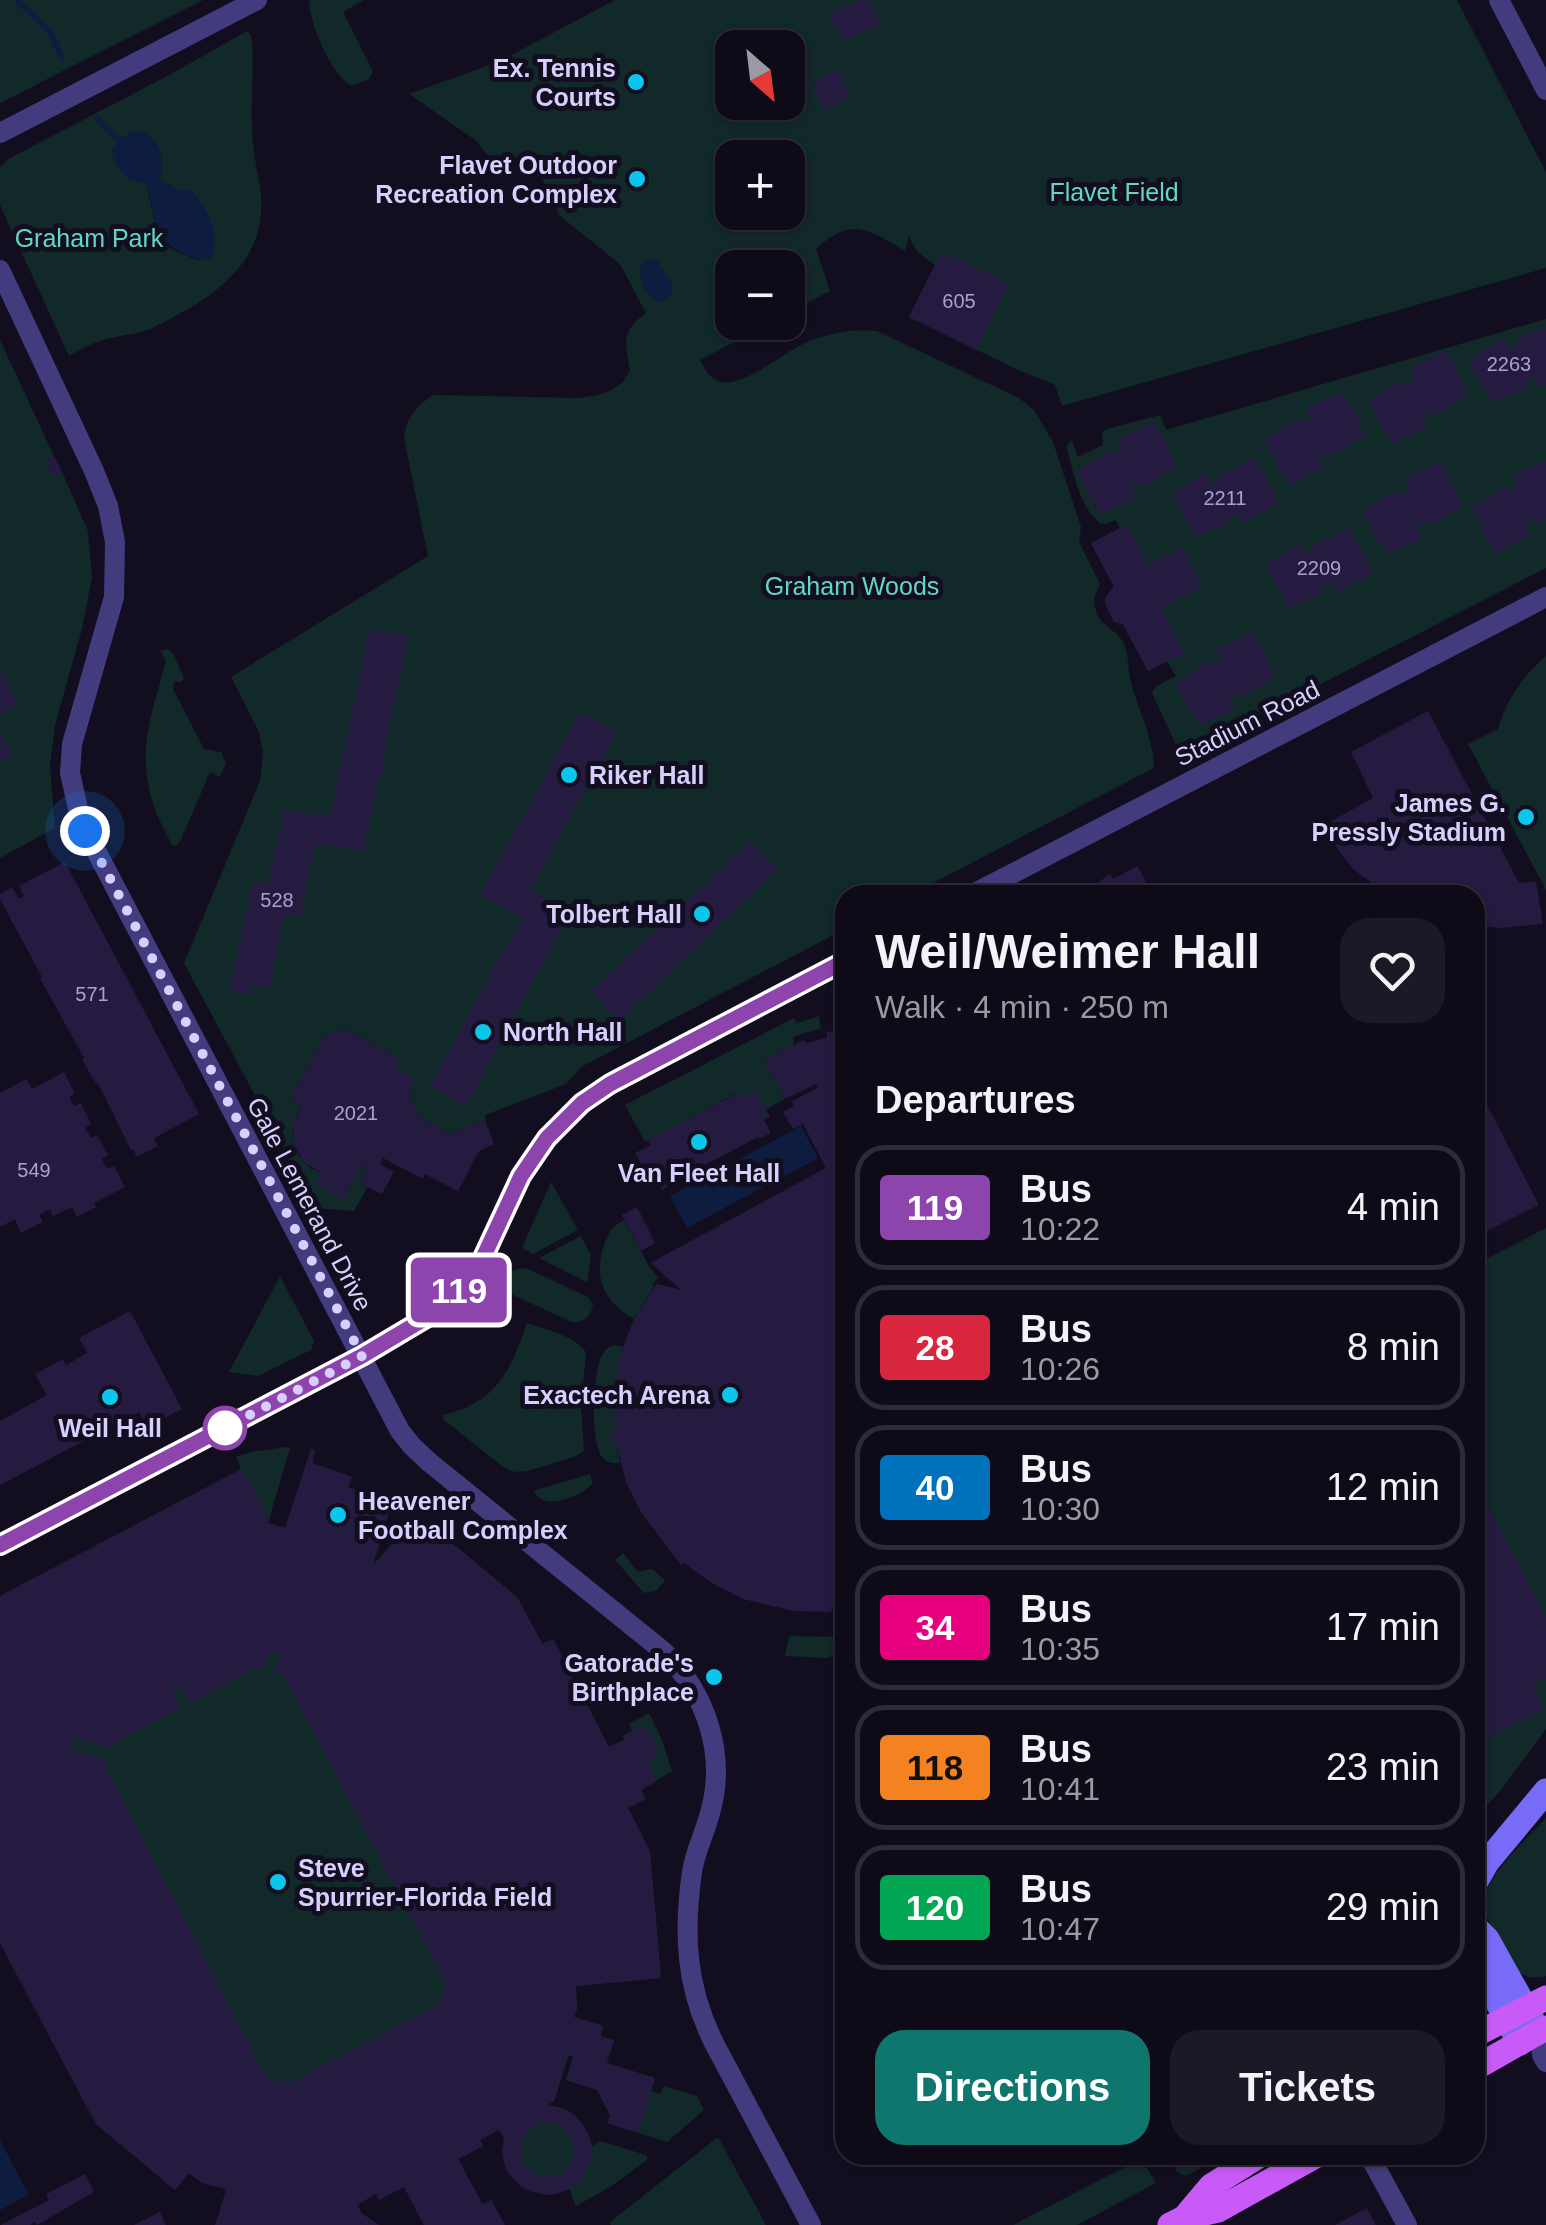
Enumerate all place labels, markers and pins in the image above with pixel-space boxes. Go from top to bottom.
place label: Ex. Tennis Courts [493,54,616,111]
marker: Ex. Tennis Courts [625,71,647,93]
place label: Flavet Outdoor Recreation Complex [375,151,617,208]
marker: Flavet Outdoor Recreation Complex [626,168,648,190]
place label: Riker Hall [589,761,704,789]
marker: Riker Hall [558,764,580,786]
place label: James G. Pressly Stadium [1311,789,1506,846]
marker: James G. Pressly Stadium [1515,806,1537,828]
place label: Tolbert Hall [546,900,682,928]
marker: Tolbert Hall [691,903,713,925]
place label: North Hall [503,1018,622,1046]
marker: North Hall [472,1021,494,1043]
marker: Van Fleet Hall [688,1131,710,1153]
place label: Van Fleet Hall [618,1159,780,1187]
place label: Exactech Arena [523,1381,711,1409]
marker: Exactech Arena [719,1384,741,1406]
marker: Weil Hall [99,1386,121,1408]
unlabelled marker [204,1407,246,1449]
place label: Weil Hall [58,1414,162,1442]
place label: Heavener Football Complex [358,1487,568,1544]
marker: Heavener Football Complex [327,1504,349,1526]
place label: Gatorade's Birthplace [564,1649,694,1706]
marker: Gatorade's Birthplace [703,1666,725,1688]
place label: Steve Spurrier-Florida Field [298,1854,552,1911]
marker: Steve Spurrier-Florida Field [267,1871,289,1893]

